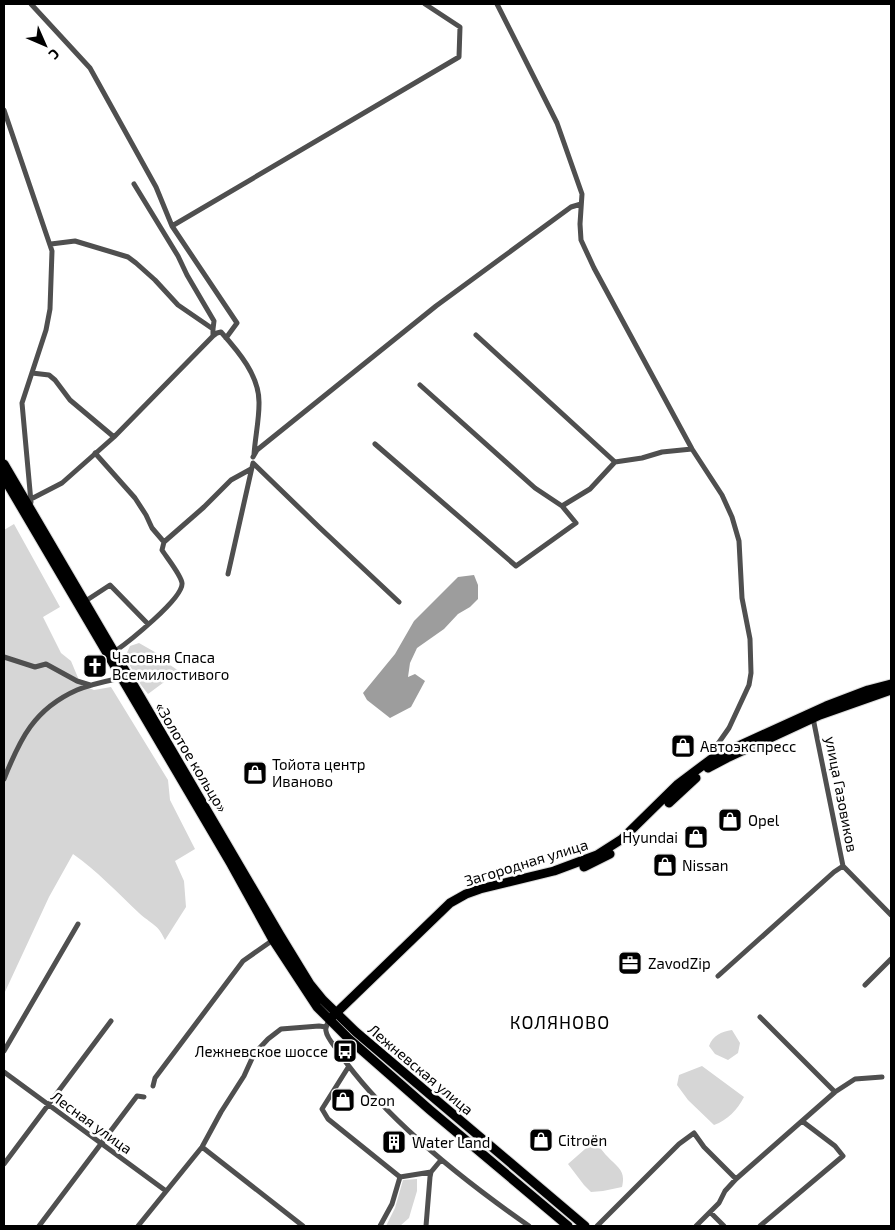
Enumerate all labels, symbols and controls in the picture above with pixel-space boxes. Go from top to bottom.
north arrow [20,20,70,70]
text: С [46,46,63,63]
place label: Часовня Спаса Всемилостивого [112,648,229,683]
church icon: Часовня Спаса Всемилостивого [82,653,108,679]
street label: «Золотое кольцо» [152,699,232,815]
shop icon: Автоэкспресс [670,733,696,759]
street label: улица Газовиков [821,735,862,854]
place label: Автоэкспресс [700,737,796,755]
place label: Тойота центр Иваново [272,755,366,790]
shop icon: Тойота центр Иваново [242,760,268,786]
shop icon: Opel [717,807,743,833]
place label: Opel [748,811,780,829]
shop icon: Hyundai [683,824,709,850]
place label: Hyundai [622,828,678,846]
street label: Загородная улица [462,835,590,890]
shop icon: Nissan [652,852,678,878]
place label: Nissan [682,856,729,874]
office icon: ZavodZip [617,950,643,976]
place label: ZavodZip [648,954,711,972]
district label: КОЛЯНОВО [510,1011,610,1033]
street label: Лежневская улица [364,1020,477,1119]
bus stop icon: Лежневское шоссе [332,1038,358,1064]
place label: Лежневское шоссе [195,1042,328,1060]
street label: Лесная улица [47,1087,136,1158]
shop icon: Ozon [330,1087,356,1113]
place label: Ozon [360,1091,395,1109]
shop icon: Citroën [528,1127,554,1153]
building icon: Water Land [381,1129,407,1155]
place label: Citroën [558,1131,607,1149]
place label: Water Land [412,1133,490,1151]

